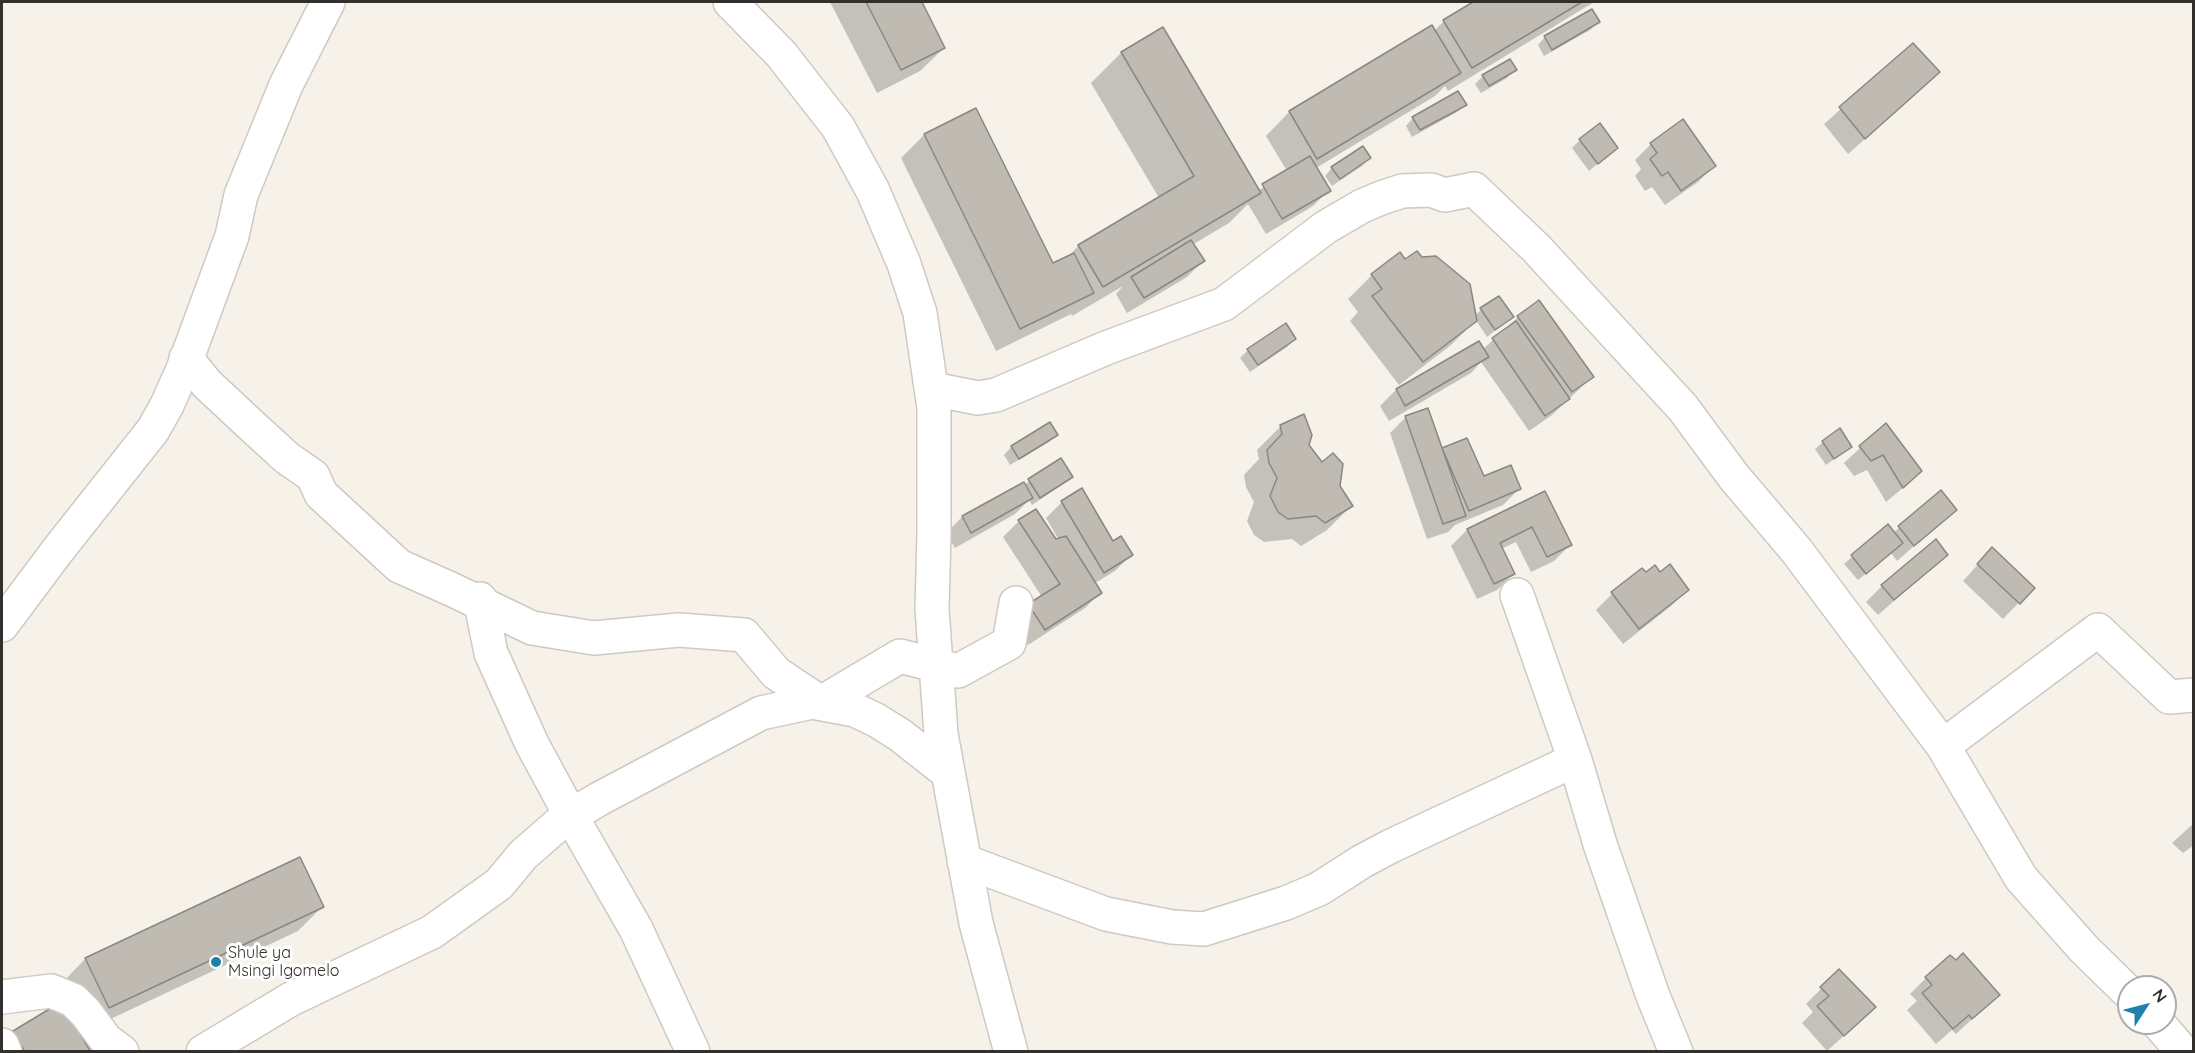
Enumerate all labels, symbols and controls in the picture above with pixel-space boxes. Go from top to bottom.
place label: Shule ya Msingi Igomelo [228,943,339,981]
marker: Shule ya Msingi Igomelo [209,955,223,969]
north arrow [2117,975,2177,1035]
text: N [2148,985,2171,1006]

